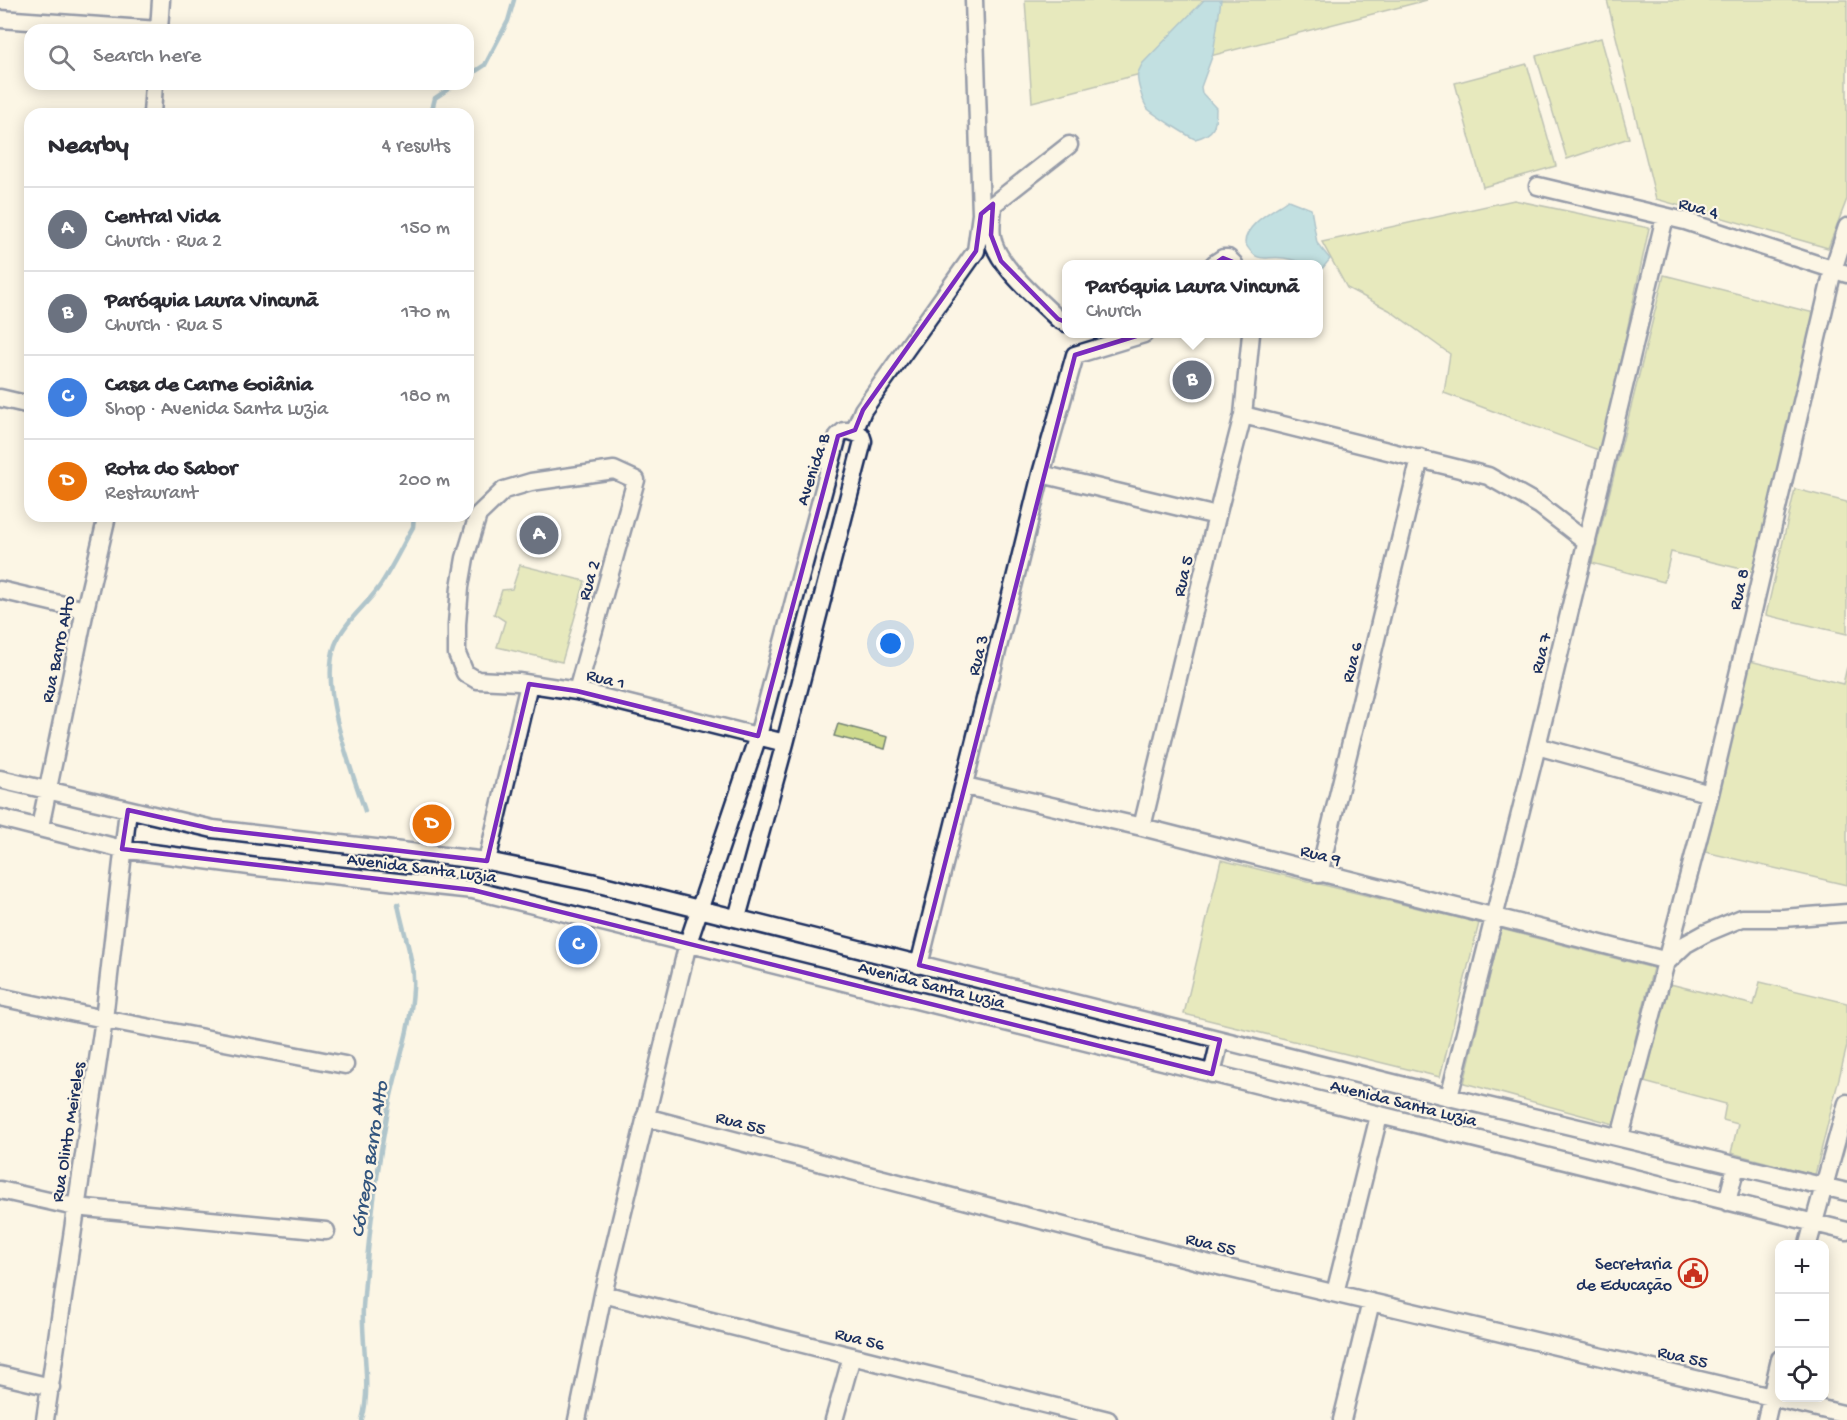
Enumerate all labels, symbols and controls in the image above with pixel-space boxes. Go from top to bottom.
search box [24,24,474,90]
icon: search [45,41,78,74]
text: Search here [93,44,201,70]
text: Nearby [48,132,129,163]
text: 4 results [382,136,450,159]
street label: Rua 4 [1676,194,1721,225]
text: Central Vida [105,205,220,231]
text: A [62,218,73,241]
text: 150 m [401,218,450,241]
text: Church · Rua 2 [105,231,222,254]
popup [1062,260,1323,338]
text: Paróquia Laura Vincunã [1086,275,1299,301]
text: Paróquia Laura Vincunã [105,289,318,315]
text: Church [1086,301,1142,324]
text: B [62,302,73,325]
text: 170 m [401,302,450,325]
text: Church · Rua 5 [105,315,223,338]
pin: B [1172,358,1212,403]
text: Casa de Carne Goiânia [105,373,313,399]
text: C [62,386,73,409]
text: 180 m [401,386,450,409]
text: Shop · Avenida Santa Luzia [105,399,328,422]
street label: Avenida B [793,430,836,508]
text: Rota do Sabor [105,457,237,483]
text: D [61,470,74,493]
text: 200 m [399,470,450,493]
text: Restaurant [105,483,198,506]
pin: A [520,512,558,558]
street label: Rua 5 [1170,554,1199,599]
street label: Rua 2 [575,558,606,603]
street label: Rua 8 [1725,567,1755,612]
street label: Rua Barro Alto [38,594,81,705]
your location [876,629,905,658]
street label: Rua 7 [1527,630,1558,676]
street label: Rua 3 [964,633,995,678]
street label: Rua 6 [1338,639,1369,685]
street label: Rua 1 [584,665,627,695]
pin: D [412,802,452,846]
street label: Rua 9 [1298,841,1343,872]
street label: Avenida Santa Luzia [346,850,499,889]
pin: C [558,922,598,968]
street label: Avenida Santa Luzia [856,958,1008,1015]
street label: Rua Olinto Meireles [48,1059,91,1204]
street label: Avenida Santa Luzia [1328,1076,1480,1133]
water label: Córrego Barro Alto [348,1078,395,1239]
street label: Rua 55 [713,1108,768,1141]
street label: Rua 55 [1183,1229,1238,1262]
map controls [1775,1240,1829,1402]
button: + [1775,1240,1829,1294]
place label: Secretaria de Educação [1576,1255,1673,1297]
public building icon: Secretaria de Educação [1677,1257,1709,1289]
button: − [1775,1294,1829,1348]
street label: Rua 56 [832,1324,887,1357]
street label: Rua 55 [1655,1342,1710,1374]
button: locate [1775,1348,1829,1402]

